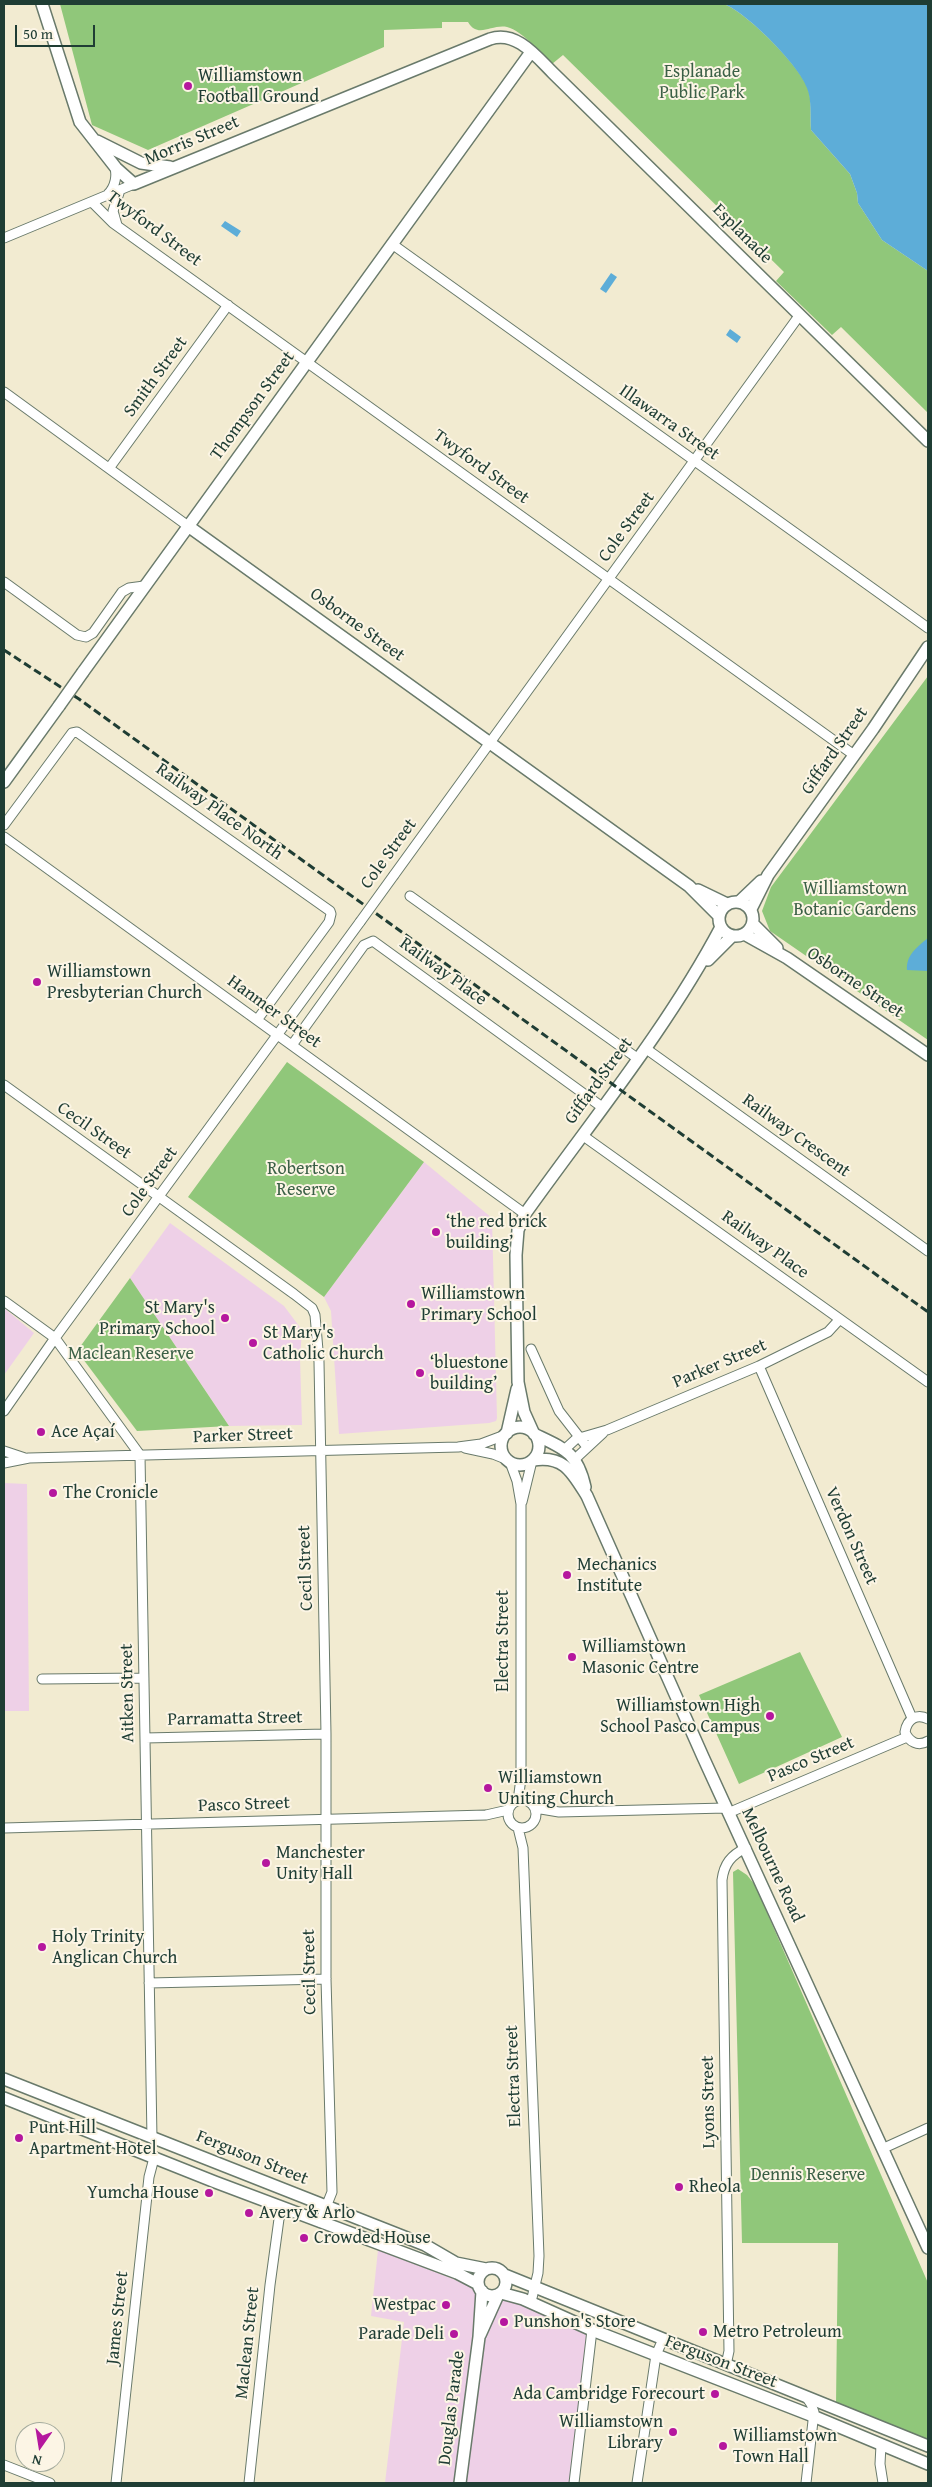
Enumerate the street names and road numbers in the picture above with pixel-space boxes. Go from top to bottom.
street label: Morris Street [142,111,242,171]
street label: Twyford Street [102,186,206,272]
street label: Esplanade [707,199,777,269]
street label: Smith Street [119,332,193,422]
street label: Thompson Street [206,347,300,465]
street label: Illawarra Street [615,380,723,466]
street label: Twyford Street [429,425,533,509]
street label: Cole Street [594,487,660,567]
street label: Osborne Street [305,583,409,667]
street label: Giffard Street [797,703,873,799]
street label: Railway Place North [151,759,287,865]
street label: Cole Street [356,814,422,894]
street label: Railway Place [395,933,491,1011]
street label: Osborne Street [803,943,907,1023]
street label: Hanmer Street [223,971,325,1053]
street label: Giffard Street [560,1033,638,1129]
street label: Railway Crescent [738,1090,854,1182]
street label: Cecil Street [53,1098,135,1164]
street label: Cole Street [117,1142,183,1222]
street label: Railway Place [717,1206,813,1284]
street label: Parker Street [670,1335,770,1393]
street label: Parker Street [193,1423,293,1449]
street label: Verdon Street [820,1484,882,1588]
street label: Cecil Street [294,1525,318,1611]
street label: Electra Street [492,1590,514,1692]
street label: Aitken Street [116,1643,140,1743]
street label: Parramatta Street [167,1707,303,1731]
street label: Pasco Street [764,1732,858,1788]
street label: Pasco Street [198,1793,290,1817]
street label: Melbourne Road [736,1804,808,1926]
street label: Cecil Street [298,1929,322,2015]
street label: Electra Street [501,2025,527,2127]
street label: Lyons Street [697,2055,721,2149]
street label: Ferguson Street [193,2126,311,2190]
street label: James Street [102,2270,134,2366]
street label: Maclean Street [231,2286,265,2400]
street label: Ferguson Street [662,2331,780,2393]
street label: Douglas Parade [434,2349,470,2467]

